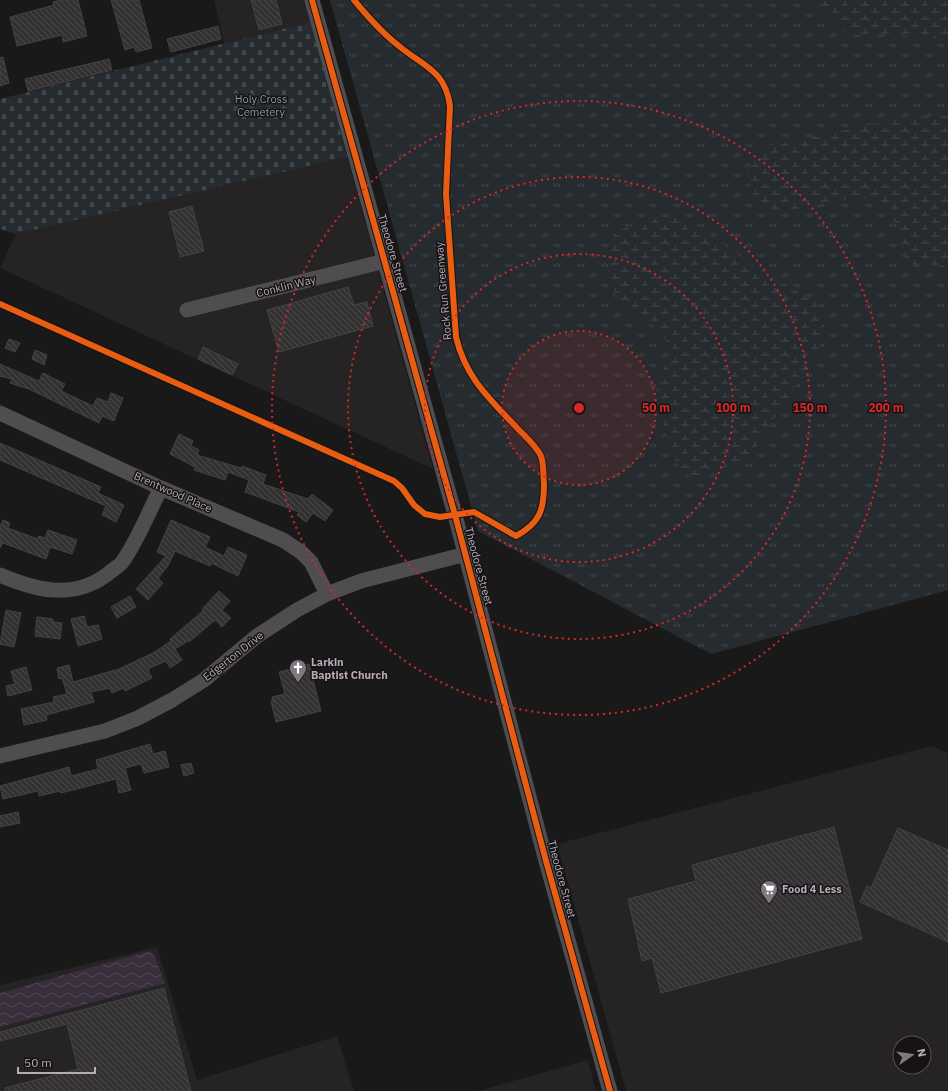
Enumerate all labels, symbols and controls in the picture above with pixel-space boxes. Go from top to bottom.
park label: Holy Cross Cemetery [235,92,287,119]
street label: Theodore Street [375,213,411,294]
street label: Rock Run Greenway [432,241,454,341]
street label: Conklin Way [255,272,318,300]
text: 50 m [642,400,670,415]
text: 100 m [715,400,751,415]
text: 150 m [792,400,828,415]
text: 200 m [868,400,904,415]
centre of rings [572,401,586,415]
street label: Brentwood Place [132,469,214,515]
street label: Theodore Street [462,526,496,607]
street label: Edgerton Drive [200,628,266,684]
place label: Larkin Baptist Church [311,655,388,682]
church icon: Larkin Baptist Church [288,658,308,683]
street label: Theodore Street [545,839,579,920]
supermarket icon: Food 4 Less [759,879,779,904]
place label: Food 4 Less [782,882,842,896]
north arrow [892,1035,932,1075]
text: N [914,1047,929,1058]
scale bar [18,1049,95,1075]
text: 50 m [24,1055,52,1070]

